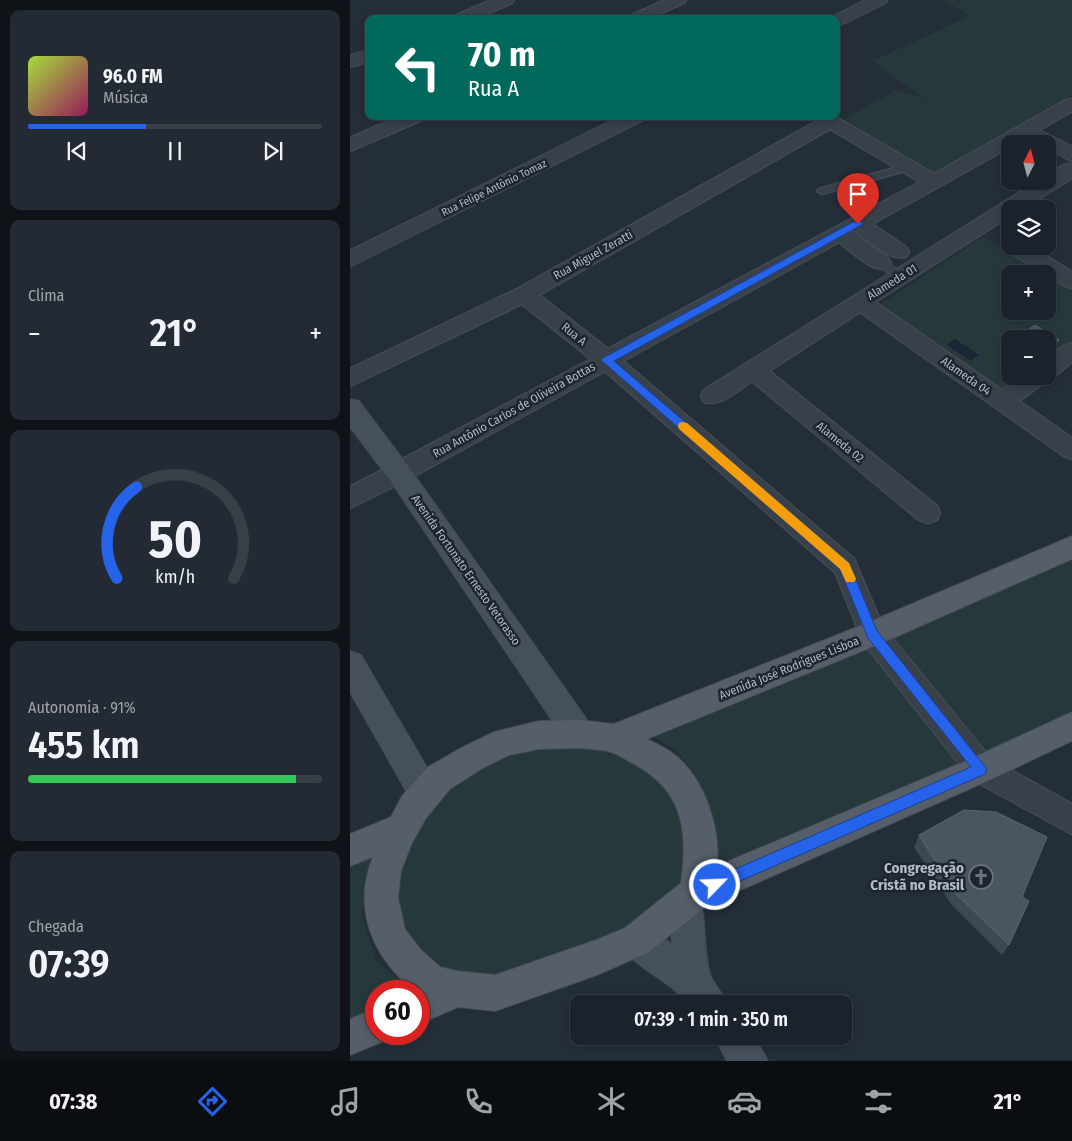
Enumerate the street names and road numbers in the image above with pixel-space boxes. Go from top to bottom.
street label: Rua Felipe Antônio Tomaz [439,157,549,219]
street label: Rua Miguel Zeratti [551,227,635,283]
street label: Alameda 01 [864,261,920,303]
street label: Rua A [559,320,590,349]
street label: Alameda 04 [938,354,994,398]
street label: Rua Antônio Carlos de Oliveira Bottas [430,359,598,461]
street label: Alameda 02 [813,419,867,465]
street label: Avenida Fortunato Ernesto Vetorasso [409,492,523,648]
street label: Avenida José Rodrigues Lisboa [717,633,861,702]

